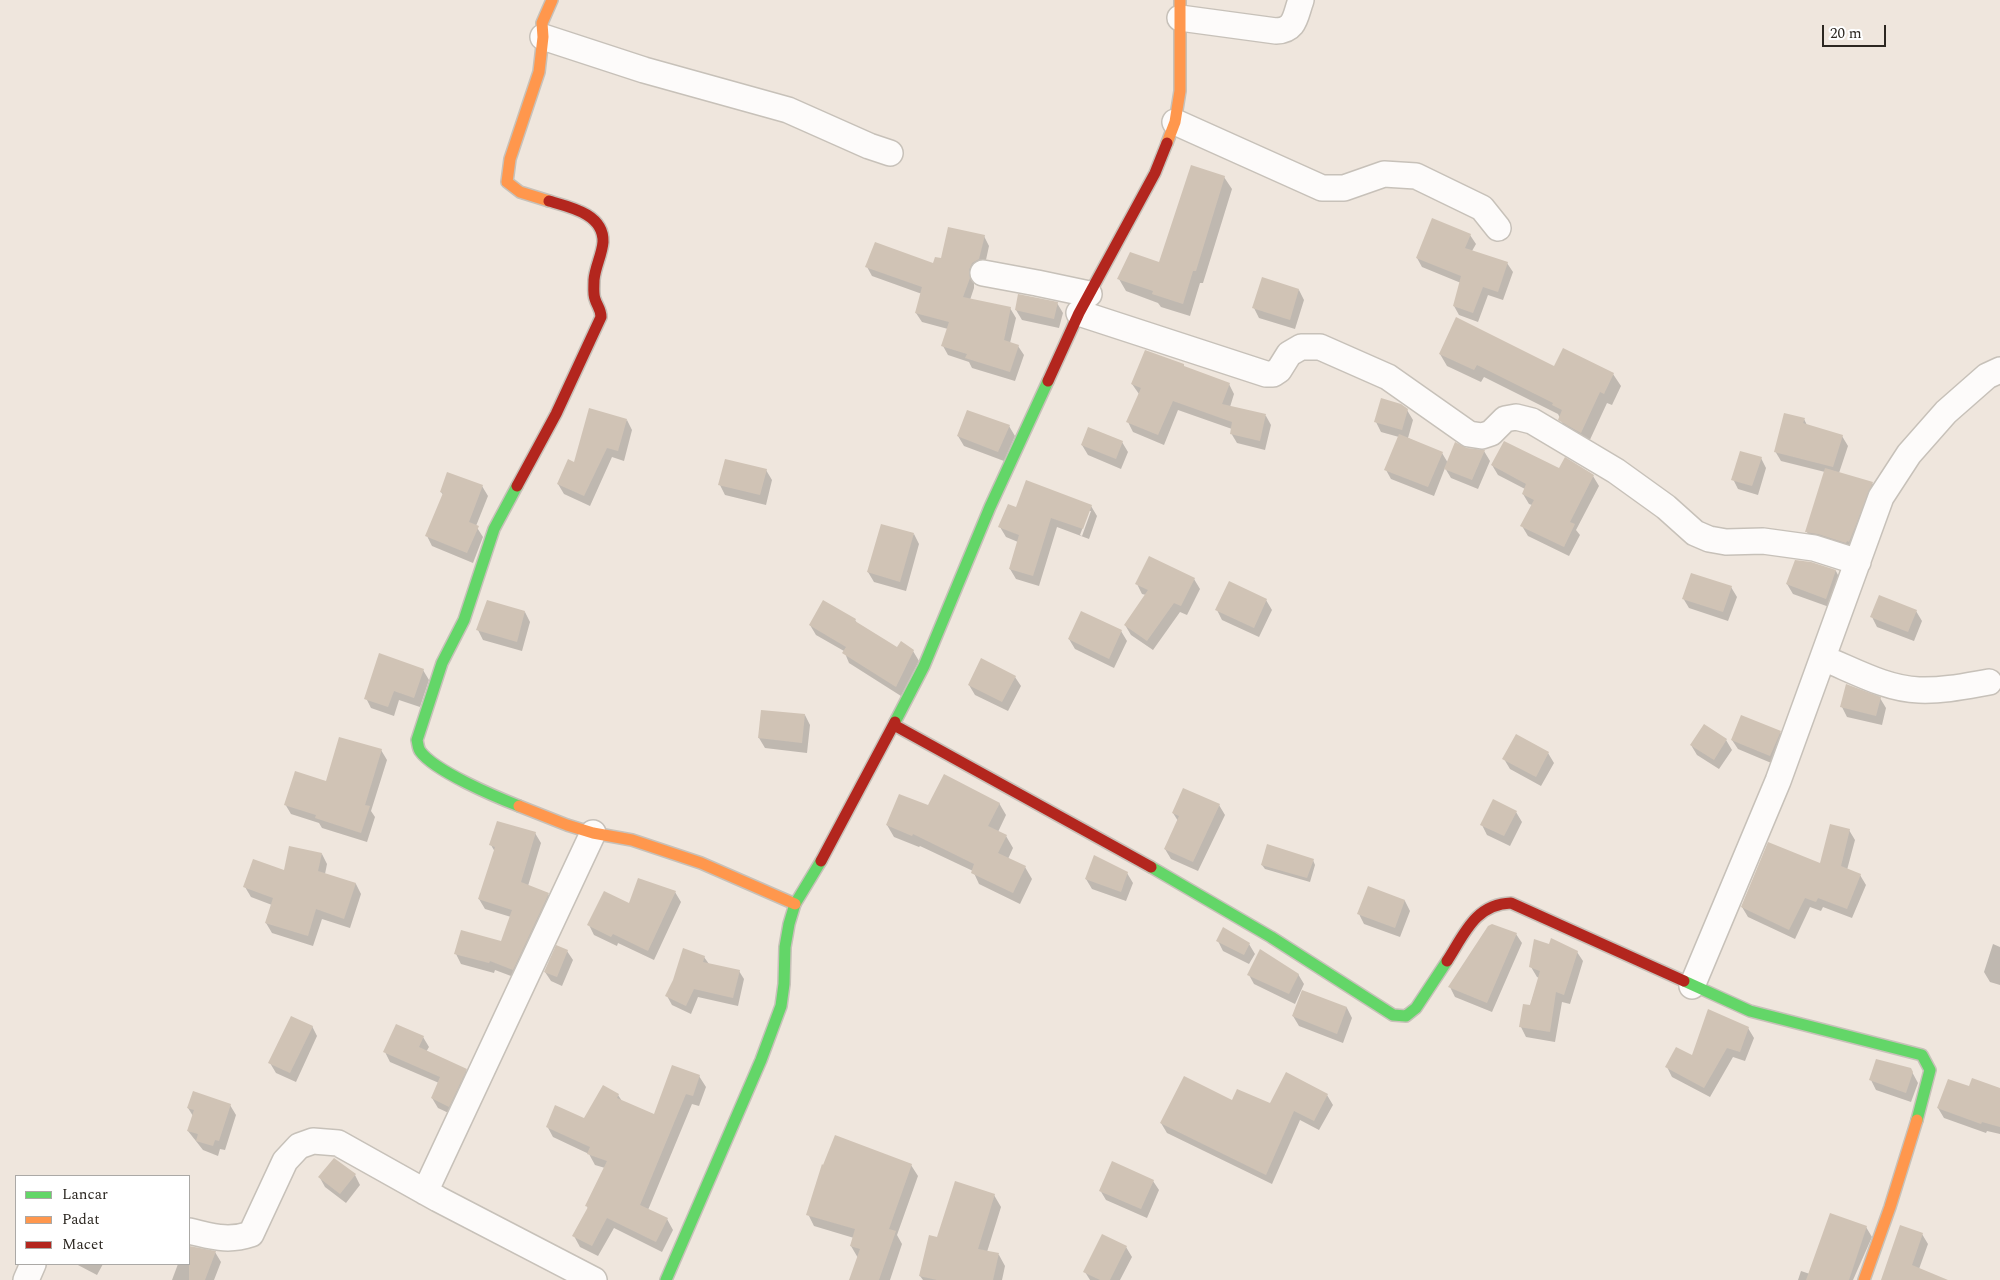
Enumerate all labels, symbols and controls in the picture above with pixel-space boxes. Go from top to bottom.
scale bar [1825,15,1889,47]
text: 20 m [1830,22,1862,45]
legend [15,1175,190,1265]
text: Lancar [62,1183,108,1206]
text: Padat [62,1208,100,1231]
text: Macet [62,1233,103,1256]

